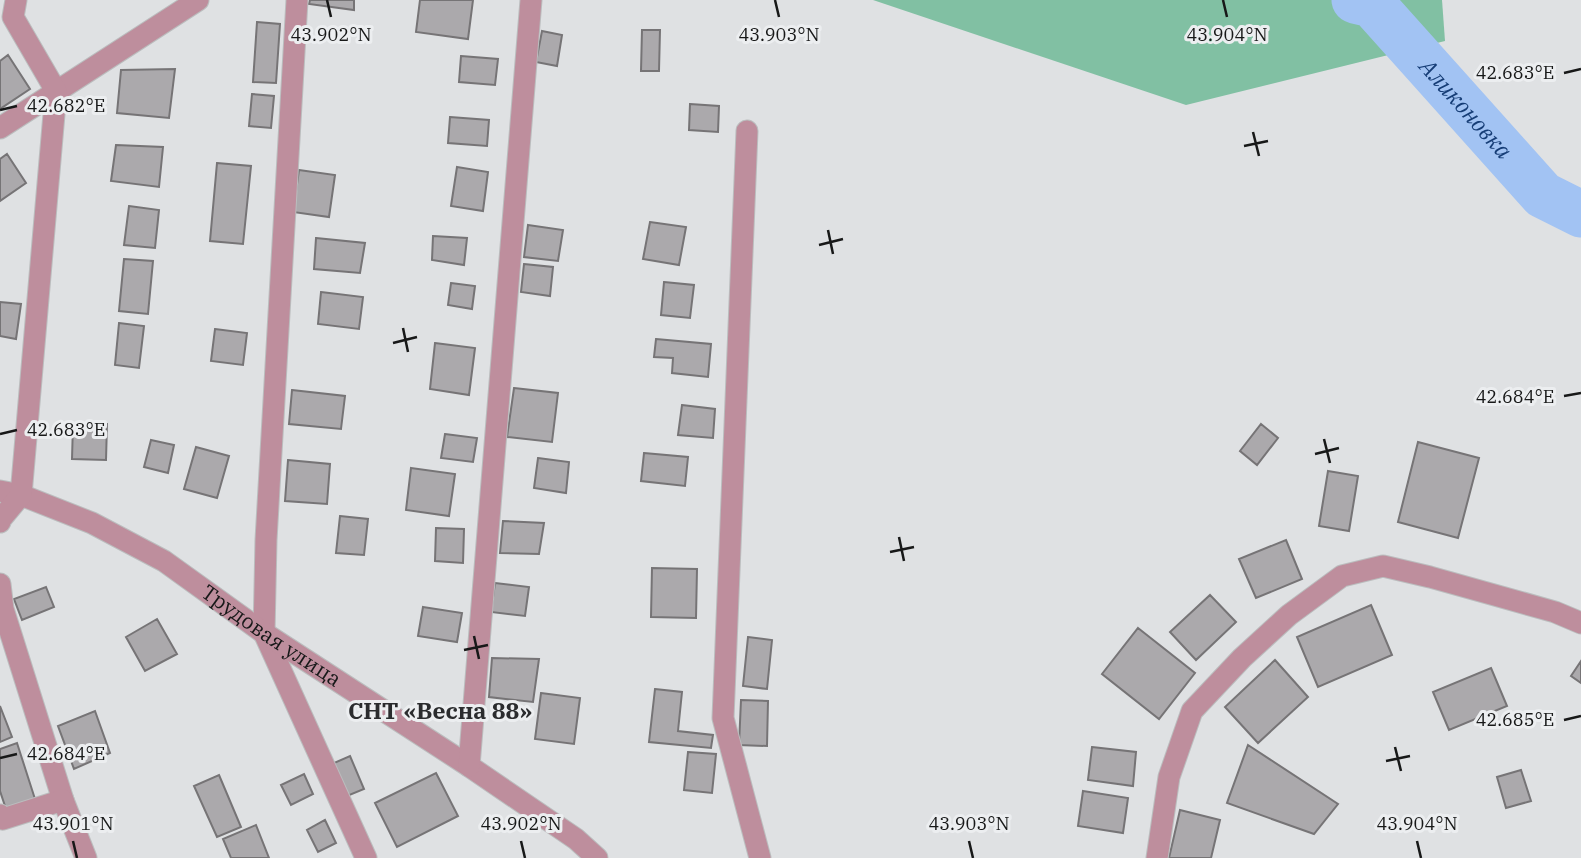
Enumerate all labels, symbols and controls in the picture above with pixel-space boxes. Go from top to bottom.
text: 43.902°N [290,23,372,46]
text: 43.903°N [738,23,820,46]
text: 43.904°N [1186,23,1268,46]
water label: Аликоновка [1412,50,1520,165]
text: 42.683°E [1476,61,1554,84]
text: 42.682°E [27,94,105,117]
text: 42.684°E [1476,385,1554,408]
text: 42.683°E [27,418,105,441]
street label: Трудовая улица [196,578,347,693]
district label: СНТ «Весна 88» [348,695,532,725]
text: 42.685°E [1476,708,1554,731]
text: 42.684°E [27,742,105,765]
text: 43.901°N [32,812,114,835]
text: 43.902°N [480,812,562,835]
text: 43.903°N [928,812,1010,835]
text: 43.904°N [1376,812,1458,835]

